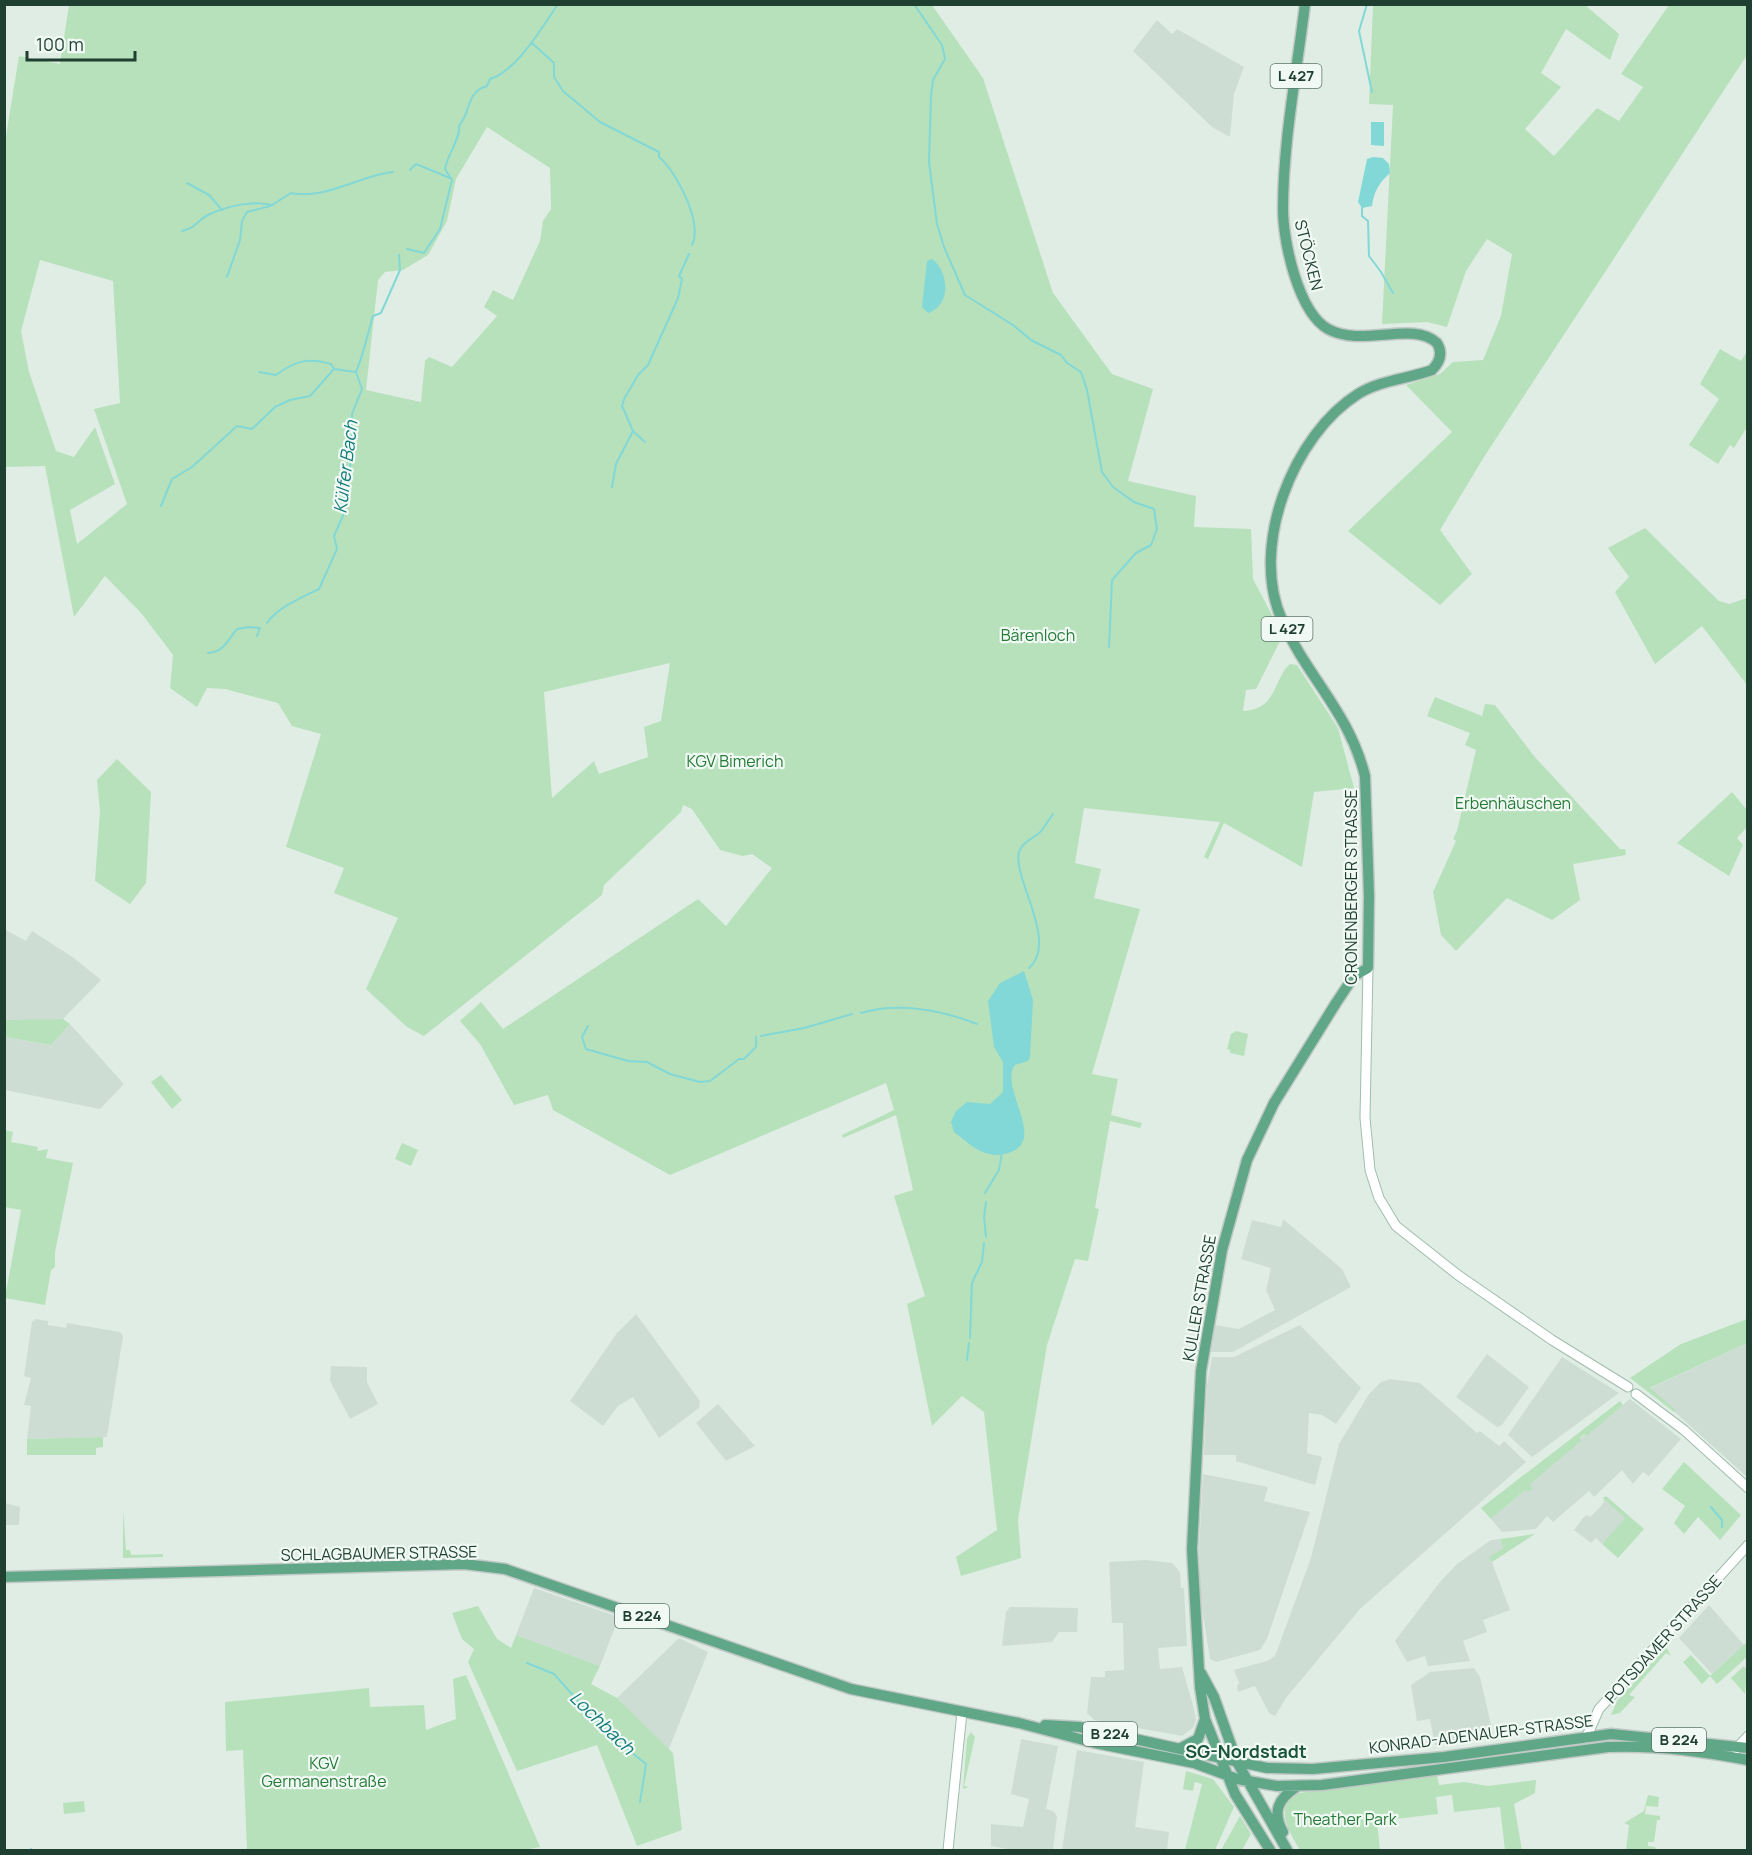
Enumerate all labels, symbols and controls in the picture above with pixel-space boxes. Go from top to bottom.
scale bar [27,24,135,62]
text: 100 m [36,32,84,56]
road number: L 427 [1270,64,1322,88]
street label: STÖCKEN [1290,217,1328,293]
water label: Külfer Bach [327,418,363,515]
road number: L 427 [1262,617,1312,641]
park label: Bärenloch [1001,624,1075,646]
park label: KGV Bimerich [687,750,783,772]
street label: CRONENBERGER STRASSE [1340,789,1362,985]
park label: Erbenhäuschen [1455,792,1571,814]
street label: KULLER STRASSE [1177,1233,1221,1363]
street label: SCHLAGBAUMER STRASSE [281,1540,477,1566]
street label: POTSDAMER STRASSE [1600,1570,1726,1708]
road number: B 224 [615,1604,669,1628]
water label: Lochbach [565,1685,641,1760]
street label: KONRAD-ADENAUER-STRASSE [1368,1709,1594,1759]
road number: B 224 [1083,1722,1137,1746]
road number: B 224 [1652,1728,1706,1752]
district label: SG-Nordstadt [1185,1739,1307,1763]
park label: KGV Germanenstraße [262,1752,387,1792]
park label: Theather Park [1293,1808,1398,1830]

